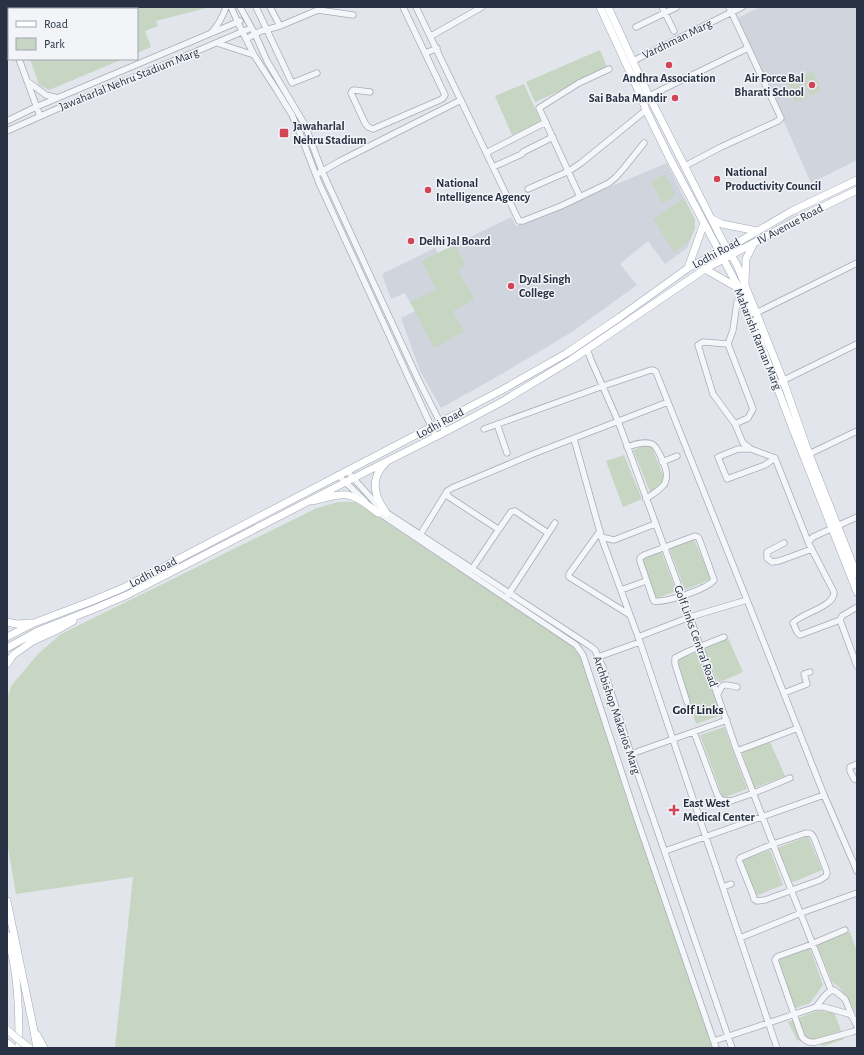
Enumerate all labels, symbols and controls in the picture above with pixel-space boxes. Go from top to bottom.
legend [8,8,138,60]
street label: Vardhman Marg [640,17,714,61]
text: Road [44,18,68,30]
text: Park [44,38,65,50]
street label: Jawaharlal Nehru Stadium Marg [58,45,201,112]
marker: Andhra Association [664,60,674,70]
place label: Andhra Association [622,72,716,84]
place label: Air Force Bal Bharati School [734,72,804,98]
marker: Air Force Bal Bharati School [807,80,817,90]
place label: Sai Baba Mandir [589,92,668,104]
marker: Sai Baba Mandir [670,93,680,103]
place label: Jawaharlal Nehru Stadium [293,120,367,146]
marker: Jawaharlal Nehru Stadium [278,127,290,139]
place label: National Productivity Council [725,166,821,193]
marker: National Productivity Council [712,174,722,184]
place label: National Intelligence Agency [436,177,531,204]
marker: National Intelligence Agency [423,185,433,195]
street label: IV Avenue Road [755,202,825,246]
place label: Delhi Jal Board [419,235,491,247]
marker: Delhi Jal Board [406,236,416,246]
street label: Lodhi Road [690,236,742,270]
place label: Dyal Singh College [519,273,571,299]
marker: Dyal Singh College [506,281,516,291]
street label: Maharishi Raman Marg [732,286,784,392]
street label: Lodhi Road [414,406,466,440]
street label: Lodhi Road [127,555,179,589]
street label: Golf Links Central Road [672,584,720,688]
street label: Archbishop Makarios Marg [591,654,643,776]
district label: Golf Links [673,704,723,717]
place label: East West Medical Center [683,797,755,823]
marker: East West Medical Center [668,804,680,816]

